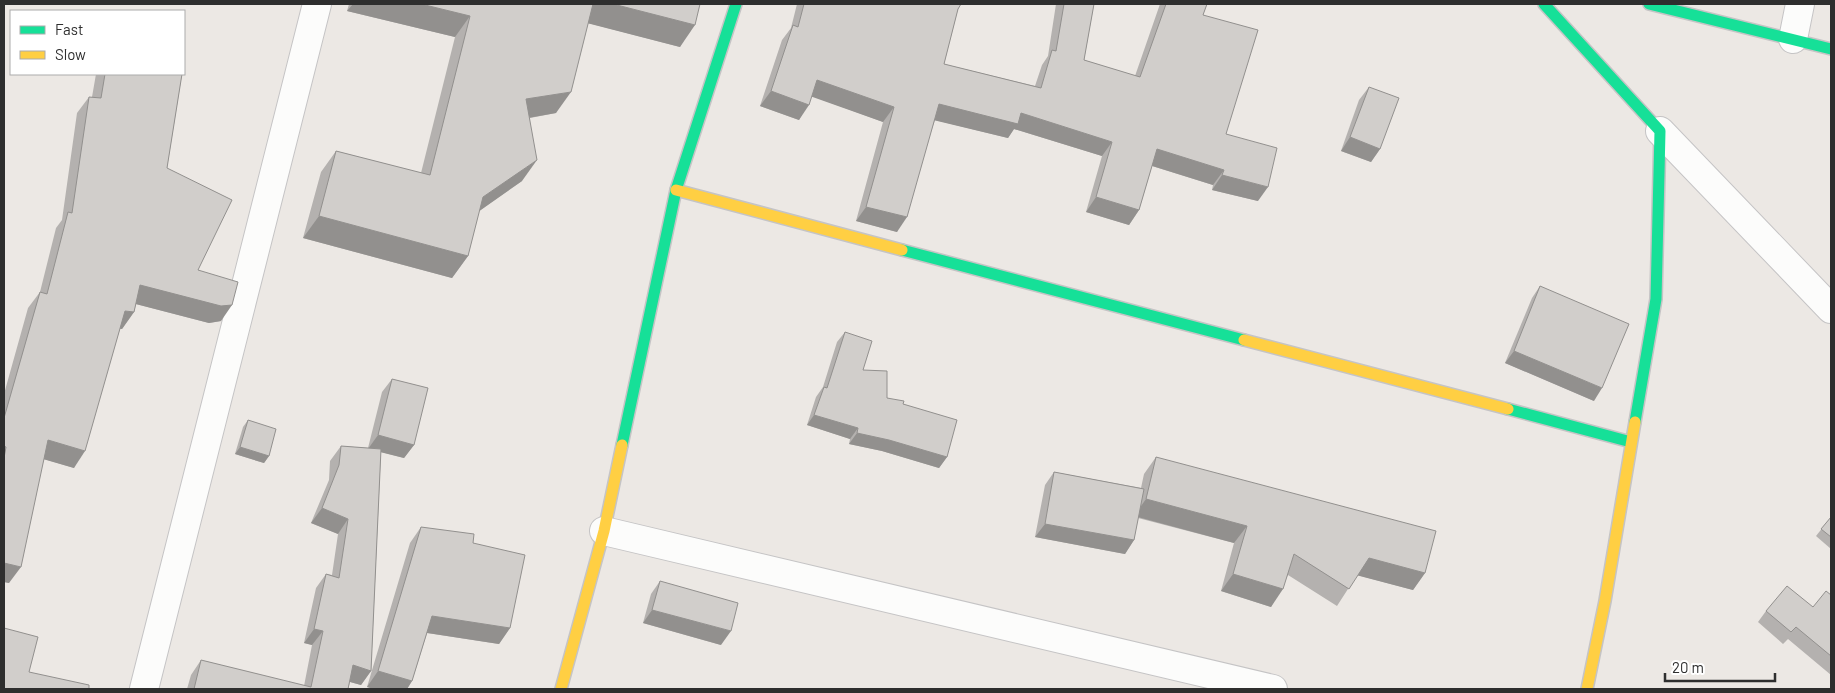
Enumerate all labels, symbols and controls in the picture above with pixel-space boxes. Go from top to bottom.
legend [10,10,185,75]
text: Fast [55,20,83,38]
text: Slow [55,45,86,63]
scale bar [1665,650,1775,682]
text: 20 m [1672,658,1704,676]

